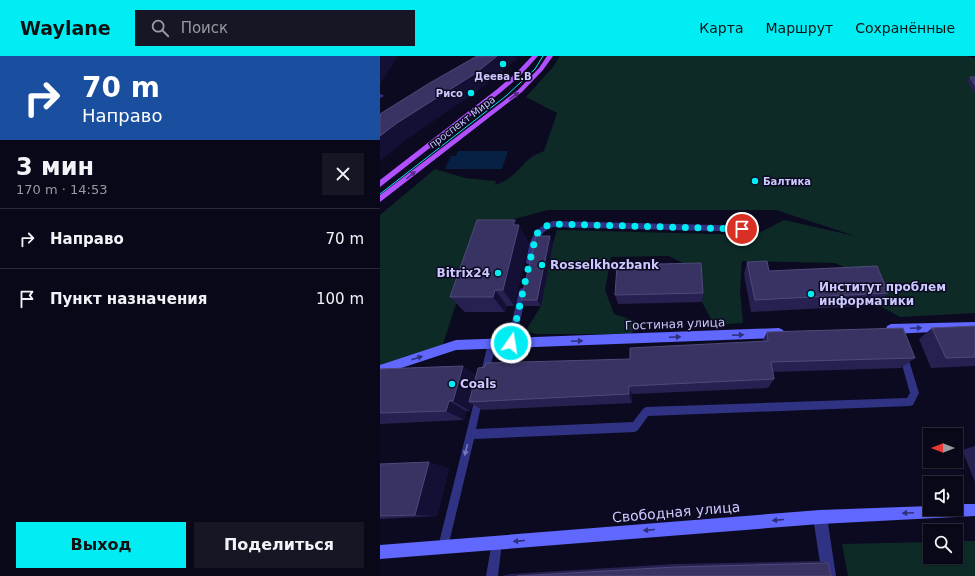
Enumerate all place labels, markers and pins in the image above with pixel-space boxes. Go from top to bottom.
marker: Деева Е.В [498,59,508,69]
place label: Деева Е.В [474,71,532,82]
place label: Рисо [436,88,463,99]
marker: Рисо [466,88,476,98]
marker: Балтика [750,176,760,186]
place label: Балтика [763,176,811,187]
pin [725,212,759,246]
place label: Rosselkhozbank [550,258,660,272]
marker: Rosselkhozbank [537,260,547,270]
place label: Bitrix24 [437,266,490,280]
marker: Bitrix24 [493,268,503,278]
place label: Институт проблем информатики [819,280,946,308]
marker: Институт проблем информатики [806,289,816,299]
place label: Coals [460,377,496,391]
marker: Coals [447,379,457,389]

